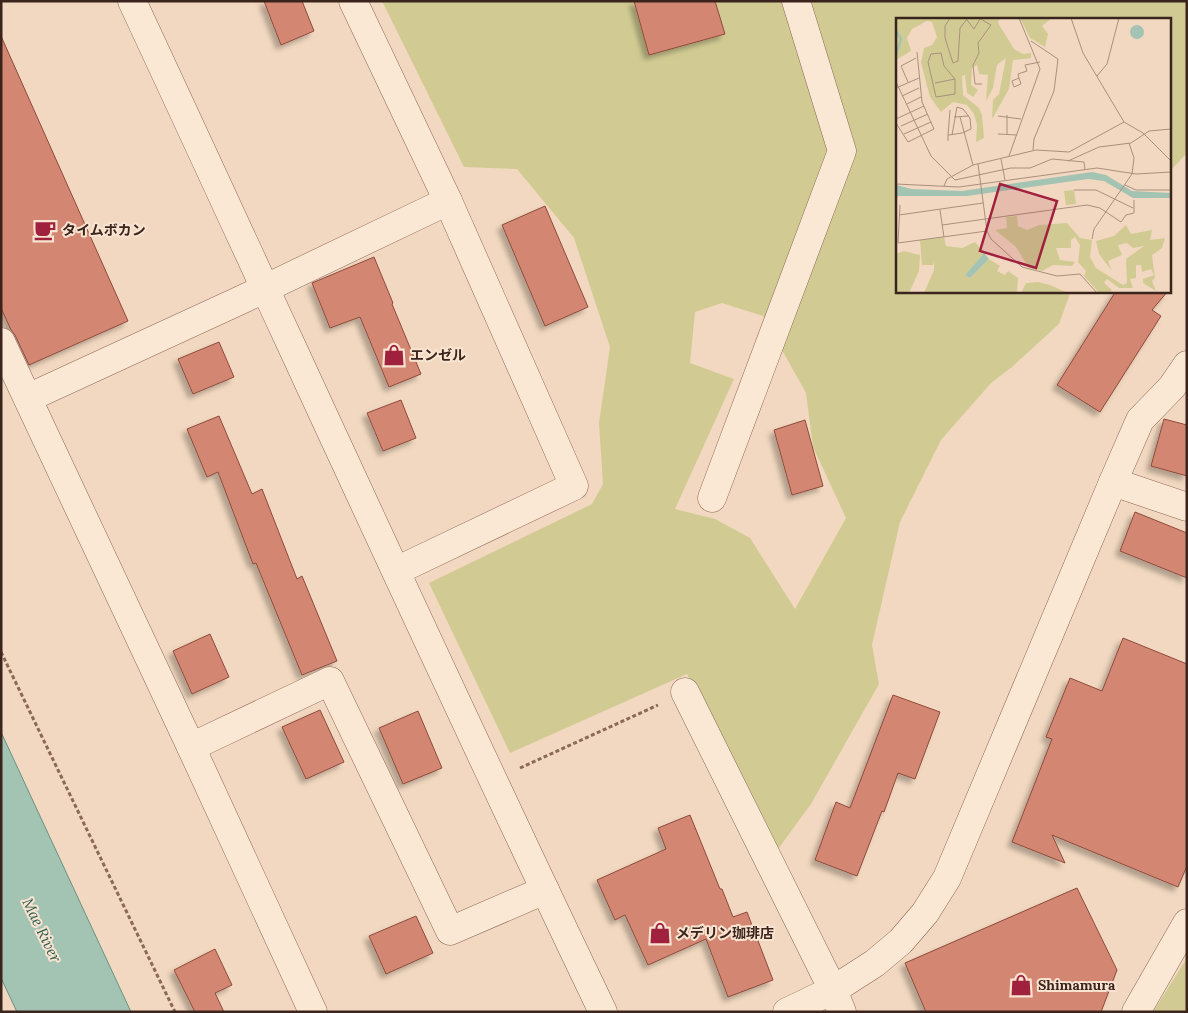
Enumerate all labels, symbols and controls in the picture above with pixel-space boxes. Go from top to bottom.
inset map [896,18,1170,292]
cafe icon: タイムボカン [32,217,58,243]
place label: タイムボカン [62,221,146,239]
shop icon: エンゼル [381,342,407,368]
place label: エンゼル [410,346,466,364]
water label: Mae River [18,895,66,965]
shop icon: メデリン珈琲店 [647,920,673,946]
place label: メデリン珈琲店 [676,924,774,942]
shop icon: Shimamura [1008,972,1034,998]
place label: Shimamura [1038,976,1116,994]

